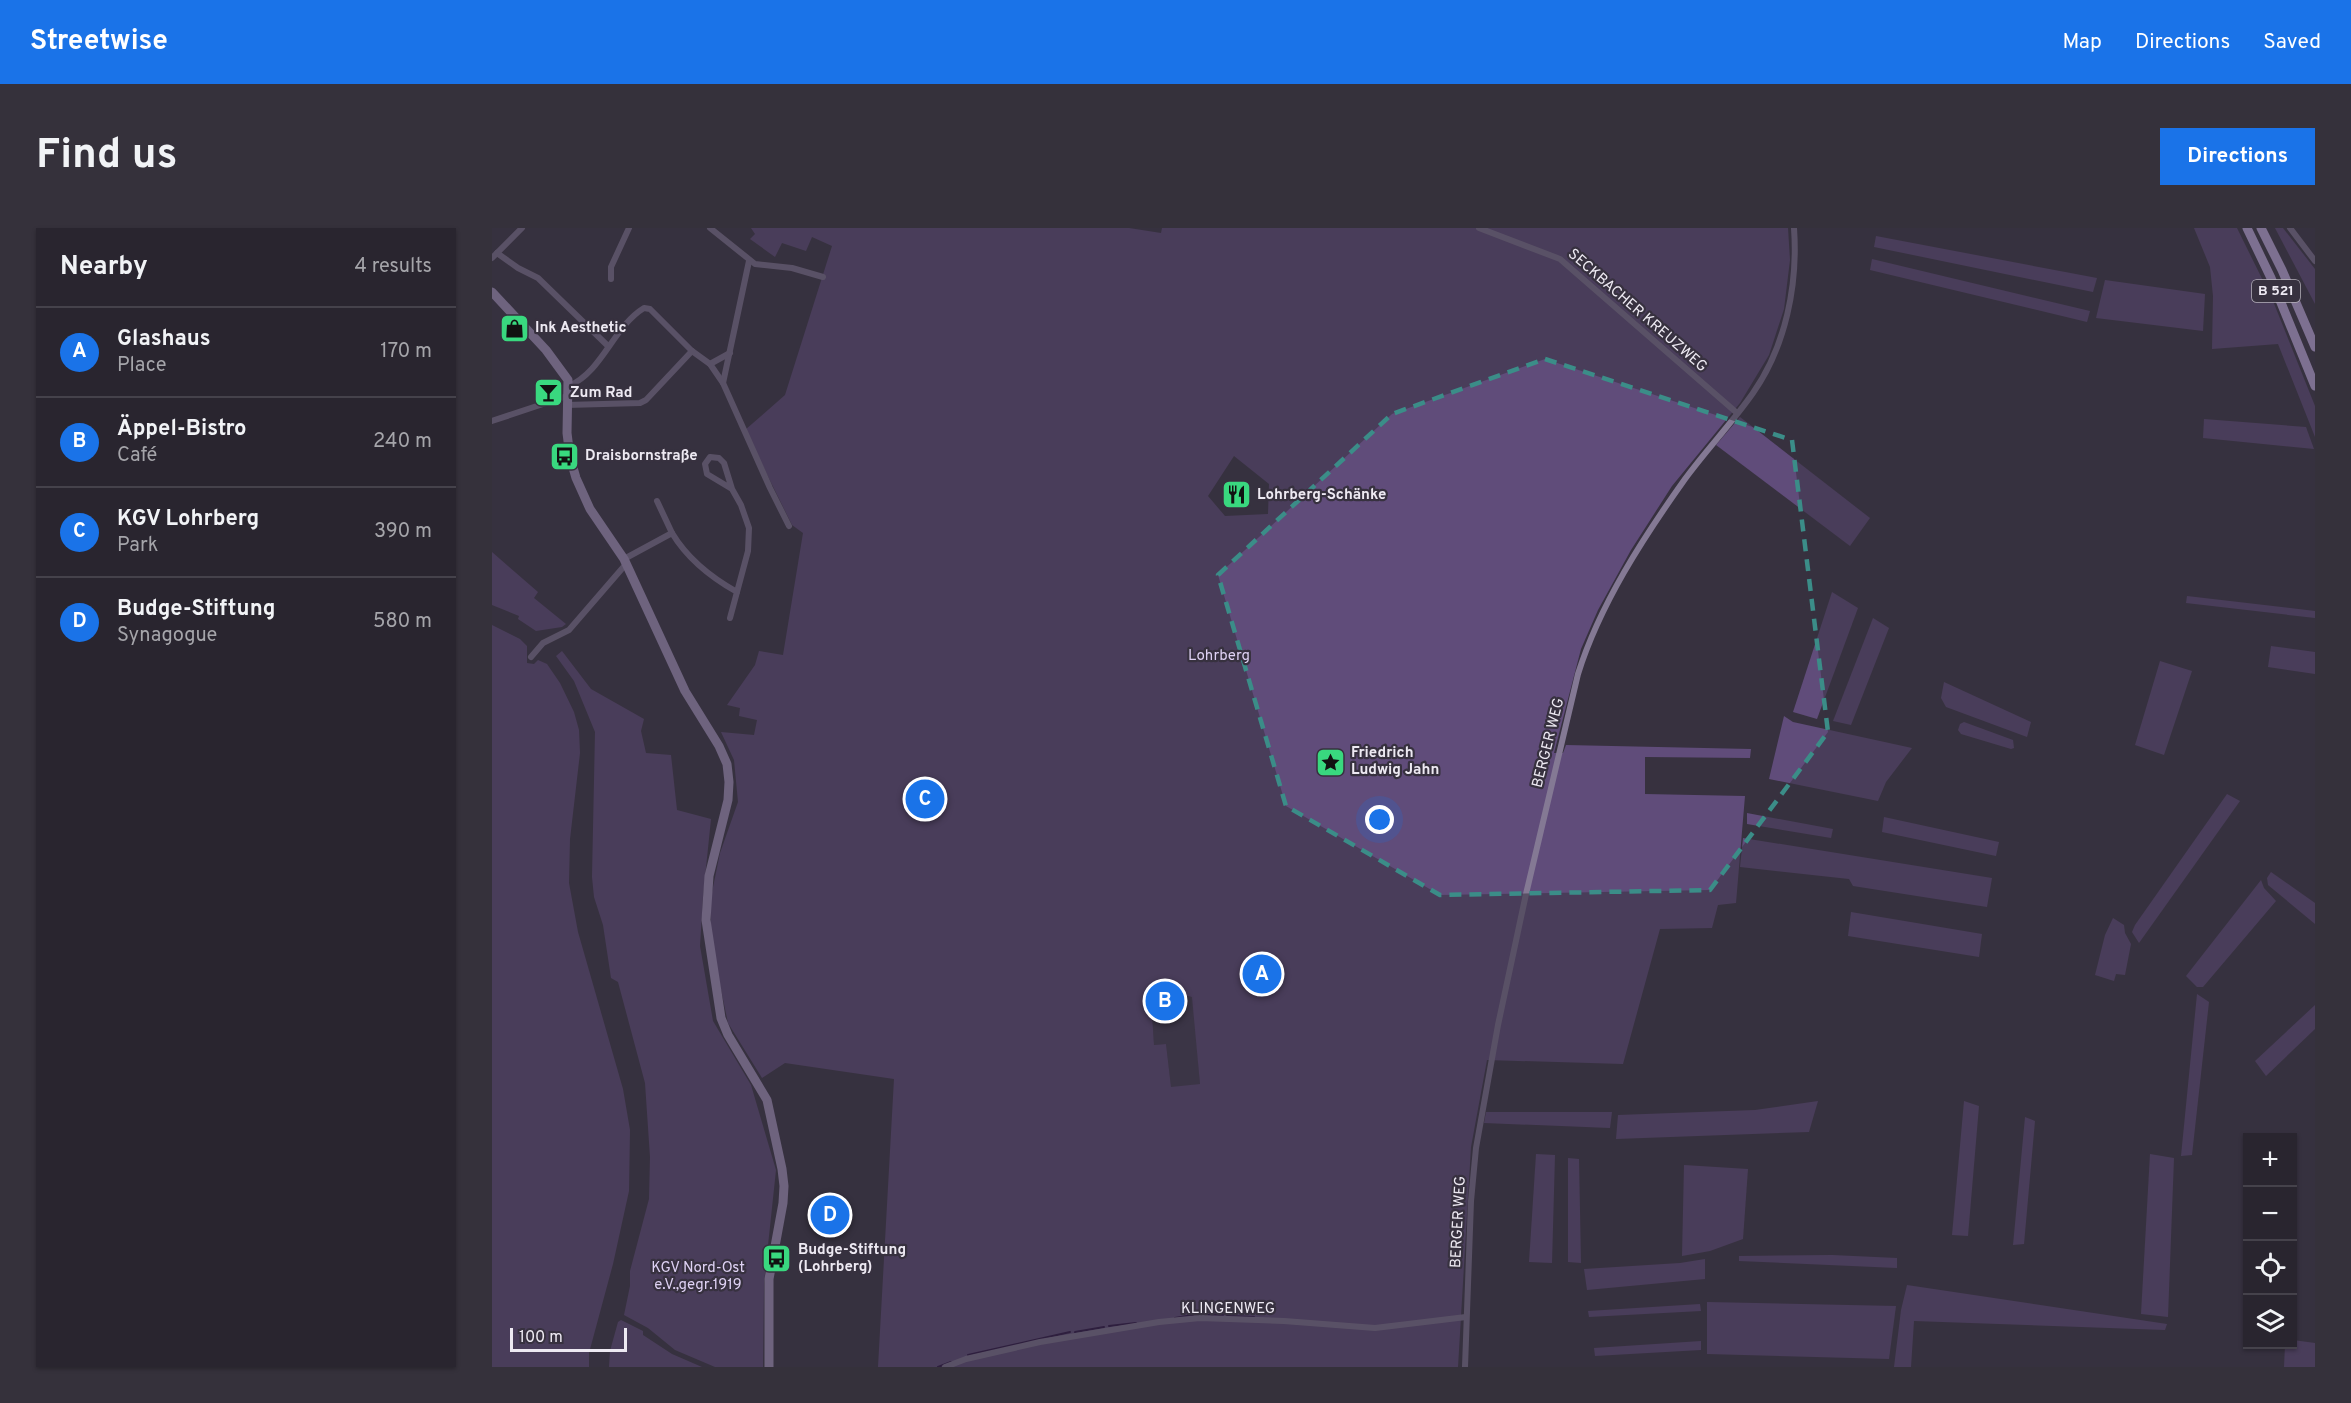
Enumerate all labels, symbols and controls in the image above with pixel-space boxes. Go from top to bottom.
text: Streetwise [30,24,168,60]
text: Map [2062,29,2102,56]
text: Directions [2135,29,2230,56]
text: Saved [2263,29,2321,56]
button: Directions [2160,128,2315,185]
text: Find us [36,130,177,183]
street label: SECKBACHER KREUZWEG [1563,245,1711,377]
text: Nearby [60,251,148,284]
text: 4 results [355,254,432,280]
road number: B 521 [2252,280,2300,302]
shop icon: Ink Aesthetic [498,312,530,344]
place label: Ink Aesthetic [535,319,627,338]
text: Glashaus [117,326,211,353]
text: A [72,339,87,365]
text: 170 m [380,339,432,365]
text: Place [117,353,167,379]
bar icon: Zum Rad [533,377,565,409]
place label: Zum Rad [570,384,632,403]
text: Äppel-Bistro [117,416,246,443]
text: B [73,429,86,455]
text: 240 m [373,429,432,455]
bus stop icon: Draisbornstraße [548,440,580,472]
text: Café [117,443,157,469]
place label: Draisbornstraße [585,447,698,466]
restaurant icon: Lohrberg-Schänke [1220,479,1252,511]
place label: Lohrberg-Schänke [1257,486,1386,505]
text: KGV Lohrberg [117,506,259,533]
text: C [73,519,86,545]
text: 390 m [374,519,432,545]
text: Park [117,533,158,559]
text: Budge-Stiftung [117,596,275,623]
text: D [72,609,87,635]
text: 580 m [373,609,432,635]
text: Synagogue [117,623,217,649]
park label: Lohrberg [1188,647,1250,666]
street label: BERGER WEG [1529,696,1569,790]
place label: Friedrich Ludwig Jahn [1351,744,1439,780]
place icon: Friedrich Ludwig Jahn [1314,746,1346,778]
pin: C [906,776,944,822]
your location [1365,805,1394,834]
pin: A [1242,952,1282,996]
pin: B [1146,978,1184,1024]
map controls [2243,1133,2297,1349]
button: + [2243,1133,2297,1187]
street label: BERGER WEG [1447,1175,1471,1269]
button: − [2243,1187,2297,1241]
pin: D [810,1192,850,1238]
place label: Budge-Stiftung (Lohrberg) [798,1241,906,1277]
button: locate [2243,1241,2297,1295]
bus stop icon: Budge-Stiftung (Lohrberg) [761,1243,793,1275]
park label: KGV Nord-Ost e.V.,gegr.1919 [651,1259,745,1295]
button: layers [2243,1295,2297,1349]
street label: KLINGENWEG [1181,1300,1275,1319]
scale bar [510,1325,627,1352]
text: 100 m [519,1328,563,1348]

